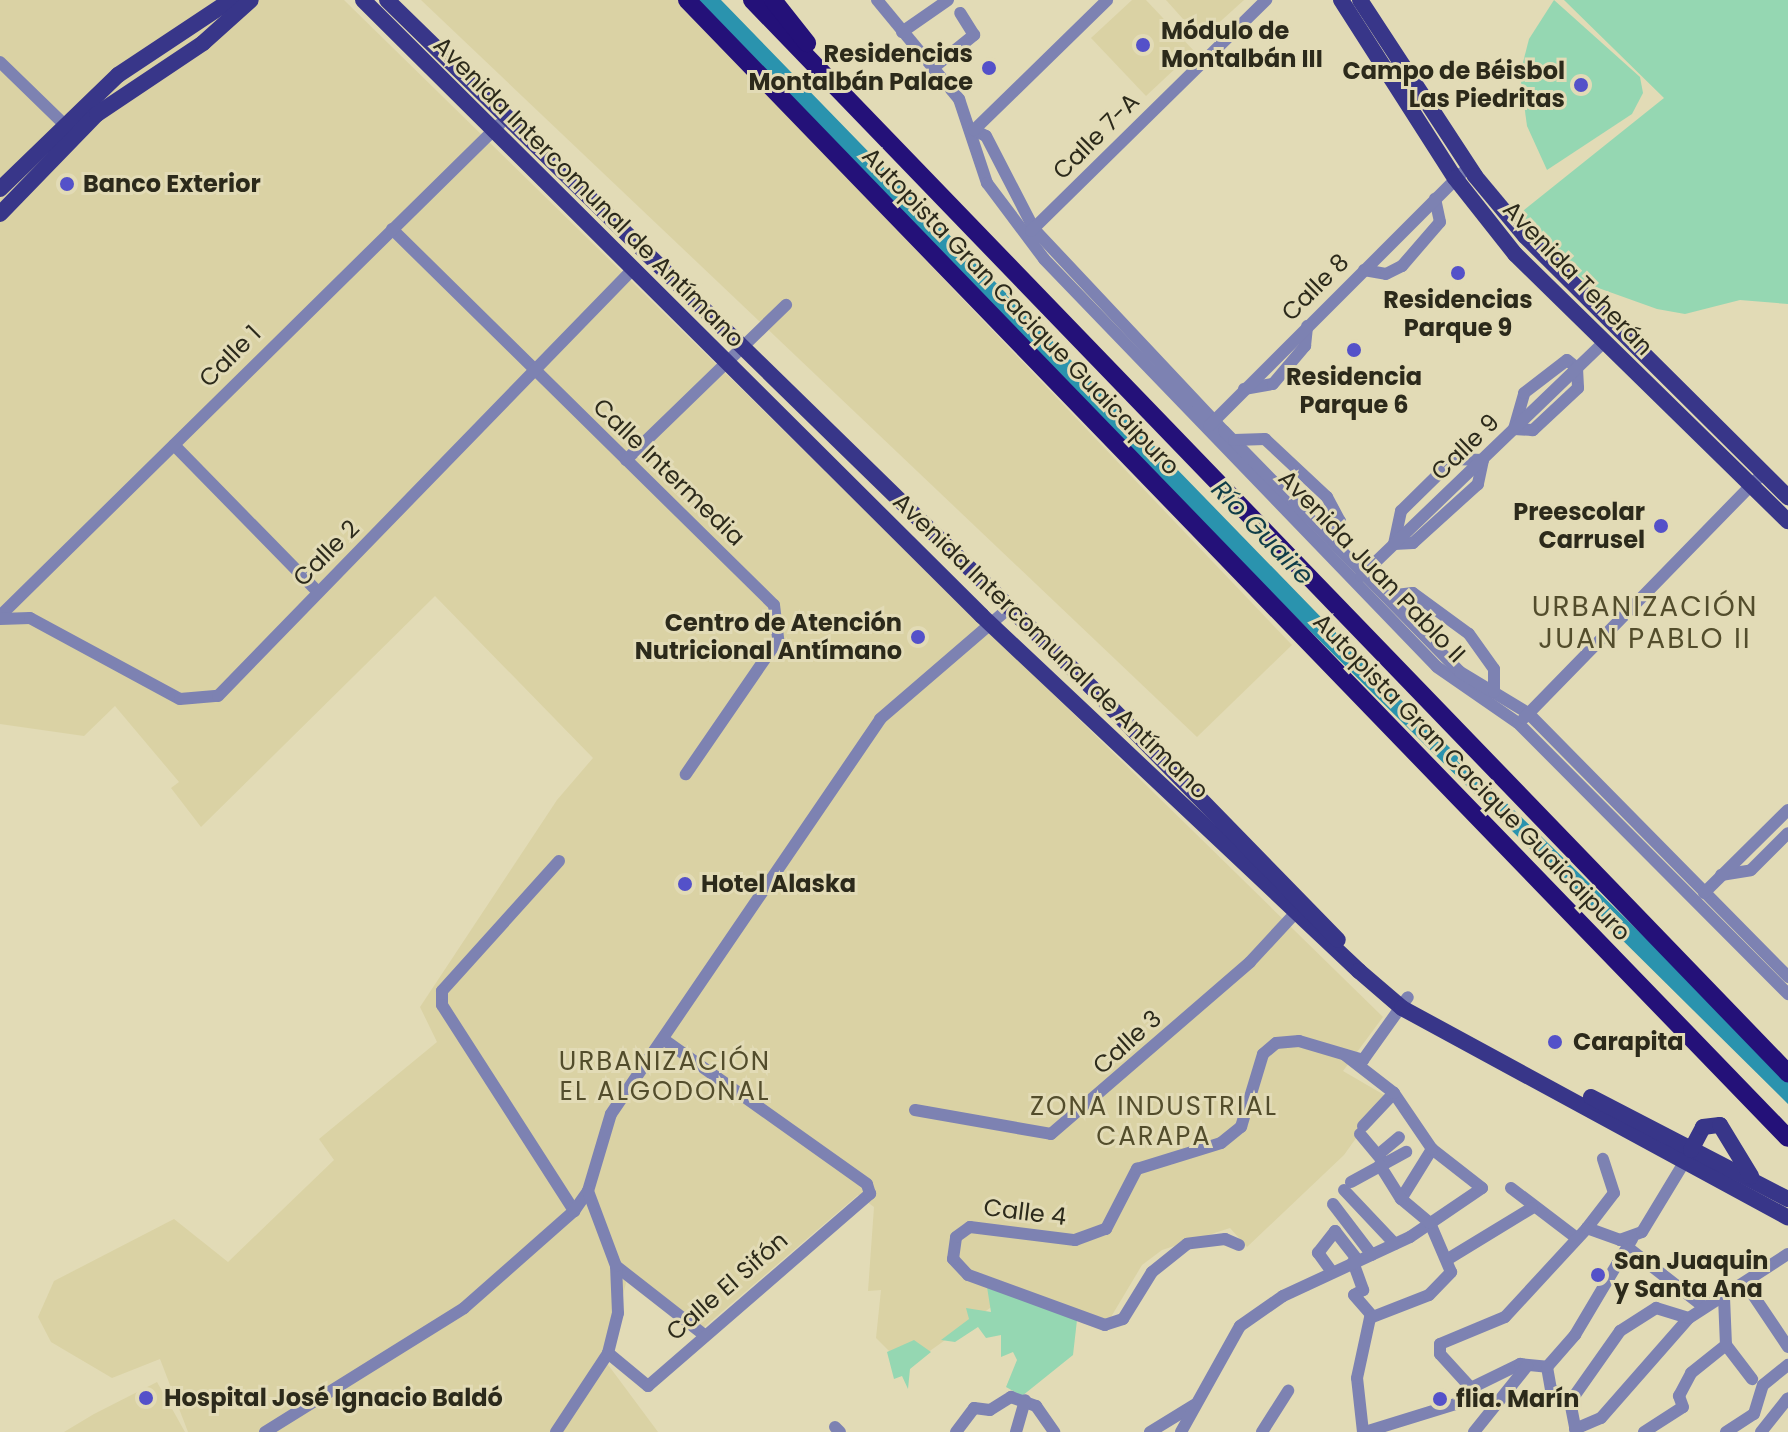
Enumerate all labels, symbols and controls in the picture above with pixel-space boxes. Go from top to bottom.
place label: Módulo de Montalbán III [1161,17,1323,73]
street label: Avenida Intercomunal de Antímano [428,31,750,353]
marker: Módulo de Montalbán III [1132,34,1154,56]
place label: Residencias Montalbán Palace [749,40,973,96]
place label: Campo de Béisbol Las Piedritas [1342,57,1565,113]
marker: Residencias Montalbán Palace [980,59,998,77]
marker: Campo de Béisbol Las Piedritas [1572,76,1590,94]
street label: Calle 7-A [1047,87,1145,185]
street label: Autopista Gran Cacique Guaicaipuro [856,141,1186,481]
place label: Banco Exterior [83,170,261,198]
marker: Banco Exterior [58,175,76,193]
street label: Avenida Teherán [1497,195,1659,361]
street label: Calle 8 [1275,247,1355,327]
marker: Residencias Parque 9 [1449,264,1467,282]
place label: Residencias Parque 9 [1383,286,1533,342]
street label: Calle 1 [193,319,267,393]
marker: Residencia Parque 6 [1345,341,1363,359]
place label: Residencia Parque 6 [1286,363,1422,419]
street label: Calle Intermedia [587,392,751,552]
street label: Calle 9 [1425,408,1505,486]
street label: Avenida Juan Pablo II [1273,464,1471,668]
water label: Río Guaire [1204,474,1320,592]
street label: Avenida Intercomunal de Antímano [887,487,1215,805]
place label: Preescolar Carrusel [1513,498,1645,554]
street label: Calle 2 [287,514,365,592]
marker: Preescolar Carrusel [1652,517,1670,535]
district label: URBANIZACIÓN JUAN PABLO II [1532,590,1758,656]
street label: Autopista Gran Cacique Guaicaipuro [1307,607,1637,947]
place label: Centro de Atención Nutricional Antímano [635,609,902,665]
marker: Centro de Atención Nutricional Antímano [909,628,927,646]
place label: Hotel Alaska [701,870,856,898]
marker: Hotel Alaska [676,875,694,893]
street label: Calle 3 [1087,1004,1167,1080]
place label: Carapita [1573,1028,1684,1056]
marker: Carapita [1544,1031,1566,1053]
district label: URBANIZACIÓN EL ALGODONAL [559,1046,771,1108]
district label: ZONA INDUSTRIAL CARAPA [1030,1091,1278,1152]
street label: Calle 4 [982,1193,1068,1231]
street label: Calle El Sifón [661,1226,793,1346]
place label: San Juaquin y Santa Ana [1614,1247,1768,1303]
marker: San Juaquin y Santa Ana [1589,1266,1607,1284]
place label: Hospital José Ignacio Baldó [164,1384,503,1412]
place label: flia. Marín [1456,1385,1579,1413]
marker: Hospital José Ignacio Baldó [135,1387,157,1409]
marker: flia. Marín [1431,1390,1449,1408]

